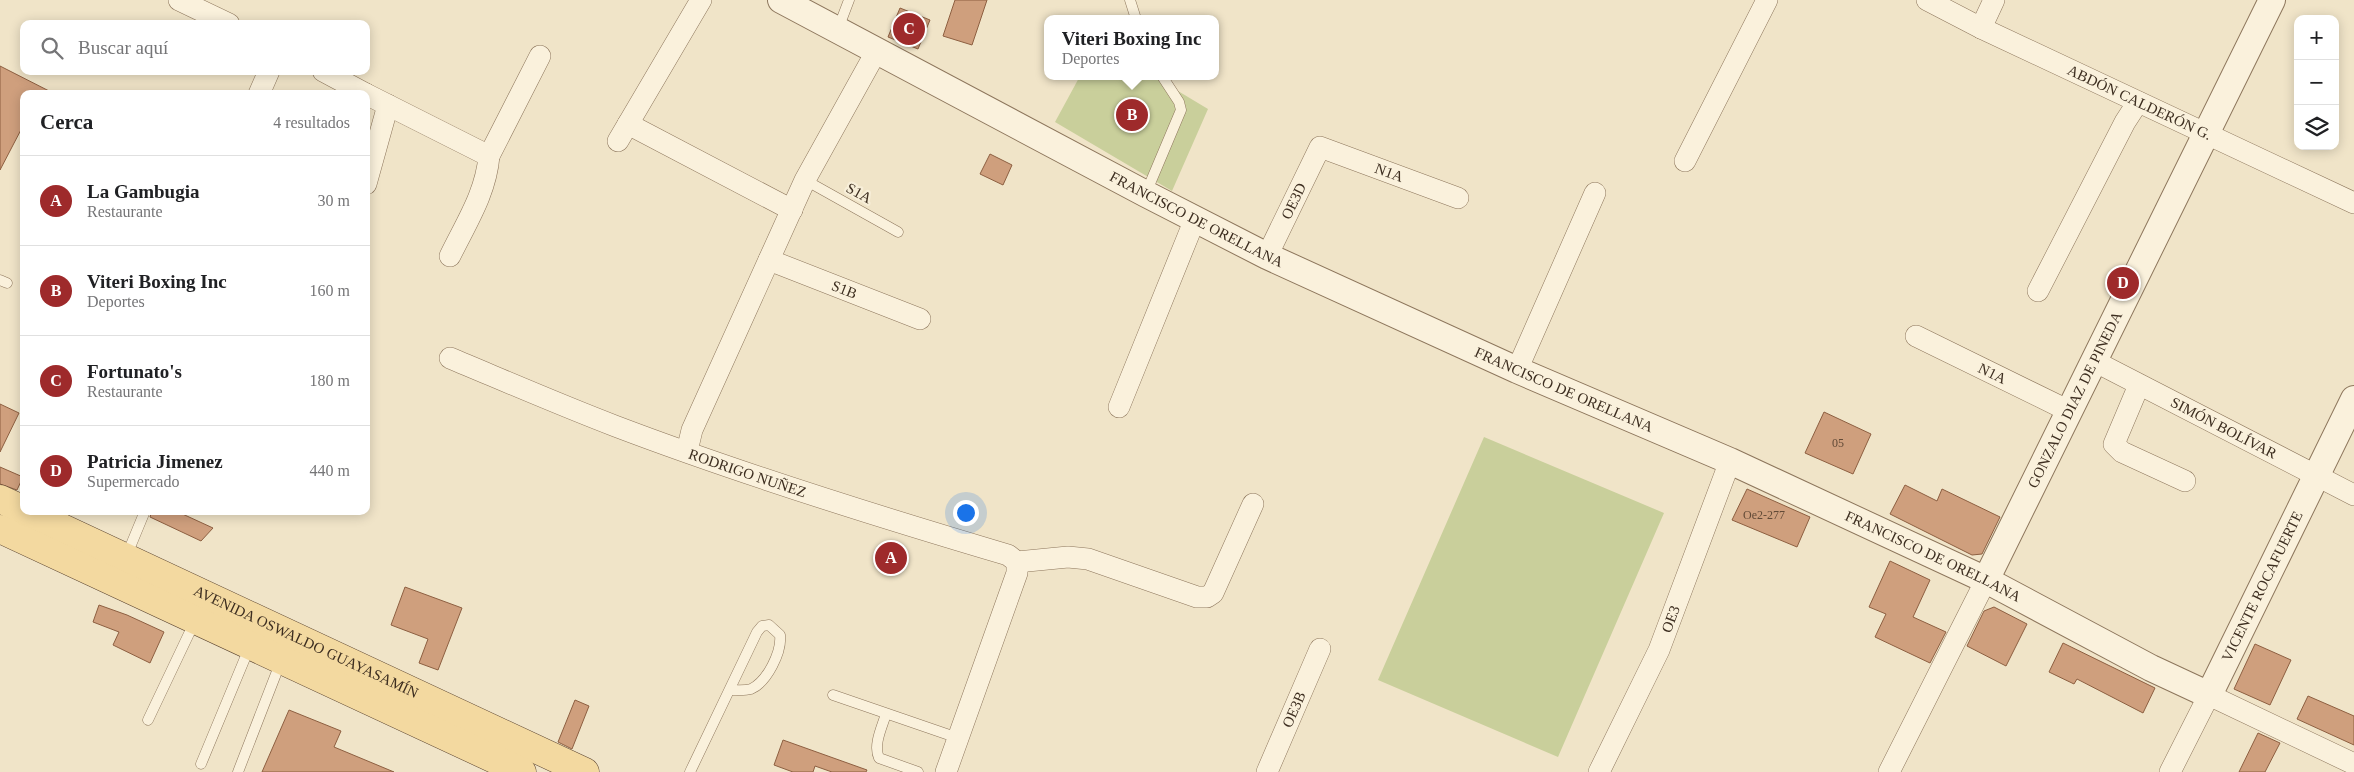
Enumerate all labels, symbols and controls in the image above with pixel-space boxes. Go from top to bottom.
pin: C [893,10,925,48]
popup [1044,15,1219,80]
map controls [2294,15,2339,150]
button: + [2294,15,2339,60]
search box [20,20,370,75]
text: Viteri Boxing Inc [1062,28,1201,49]
icon: search [38,34,66,62]
text: Buscar aquí [78,37,168,58]
text: Deportes [1062,50,1119,67]
button: − [2294,60,2339,105]
street label: ABDÓN CALDERÓN G. [2065,62,2214,143]
pin: B [1116,96,1148,134]
button: layers [2294,105,2339,150]
text: Cerca [40,110,93,134]
text: 4 resultados [273,114,350,131]
street label: N1A [1373,160,1406,185]
street label: FRANCISCO DE ORELLANA [1107,168,1286,270]
street label: S1A [843,180,875,207]
street label: OE3D [1278,180,1309,222]
text: La Gambugia [87,181,199,202]
text: A [50,192,62,209]
text: 30 m [318,192,350,209]
text: Restaurante [87,203,163,220]
pin: D [2107,264,2139,302]
text: Viteri Boxing Inc [87,271,227,292]
street label: S1B [829,277,859,302]
text: B [51,282,61,299]
text: 160 m [310,282,350,299]
text: Deportes [87,293,145,310]
street label: GONZALO DIAZ DE PINEDA [2025,309,2125,491]
street label: FRANCISCO DE ORELLANA [1472,344,1656,435]
street label: N1A [1976,360,2009,387]
text: Fortunato's [87,361,182,382]
text: C [50,372,62,389]
text: 180 m [310,372,350,389]
text: Restaurante [87,383,163,400]
street label: SIMÓN BOLÍVAR [2168,394,2279,462]
house number: 05 [1832,436,1844,450]
street label: RODRIGO NUÑEZ [687,446,808,500]
text: Patricia Jimenez [87,451,223,472]
text: D [50,462,62,479]
text: 440 m [310,462,350,479]
text: Supermercado [87,473,179,490]
your location [953,500,979,526]
house number: Oe2-277 [1743,508,1785,522]
street label: FRANCISCO DE ORELLANA [1843,508,2024,605]
street label: VICENTE ROCAFUERTE [2219,508,2306,664]
pin: A [875,539,907,577]
street label: AVENIDA OSWALDO GUAYASAMÍN [191,582,421,701]
street label: OE3 [1658,603,1683,635]
street label: OE3B [1279,689,1309,730]

